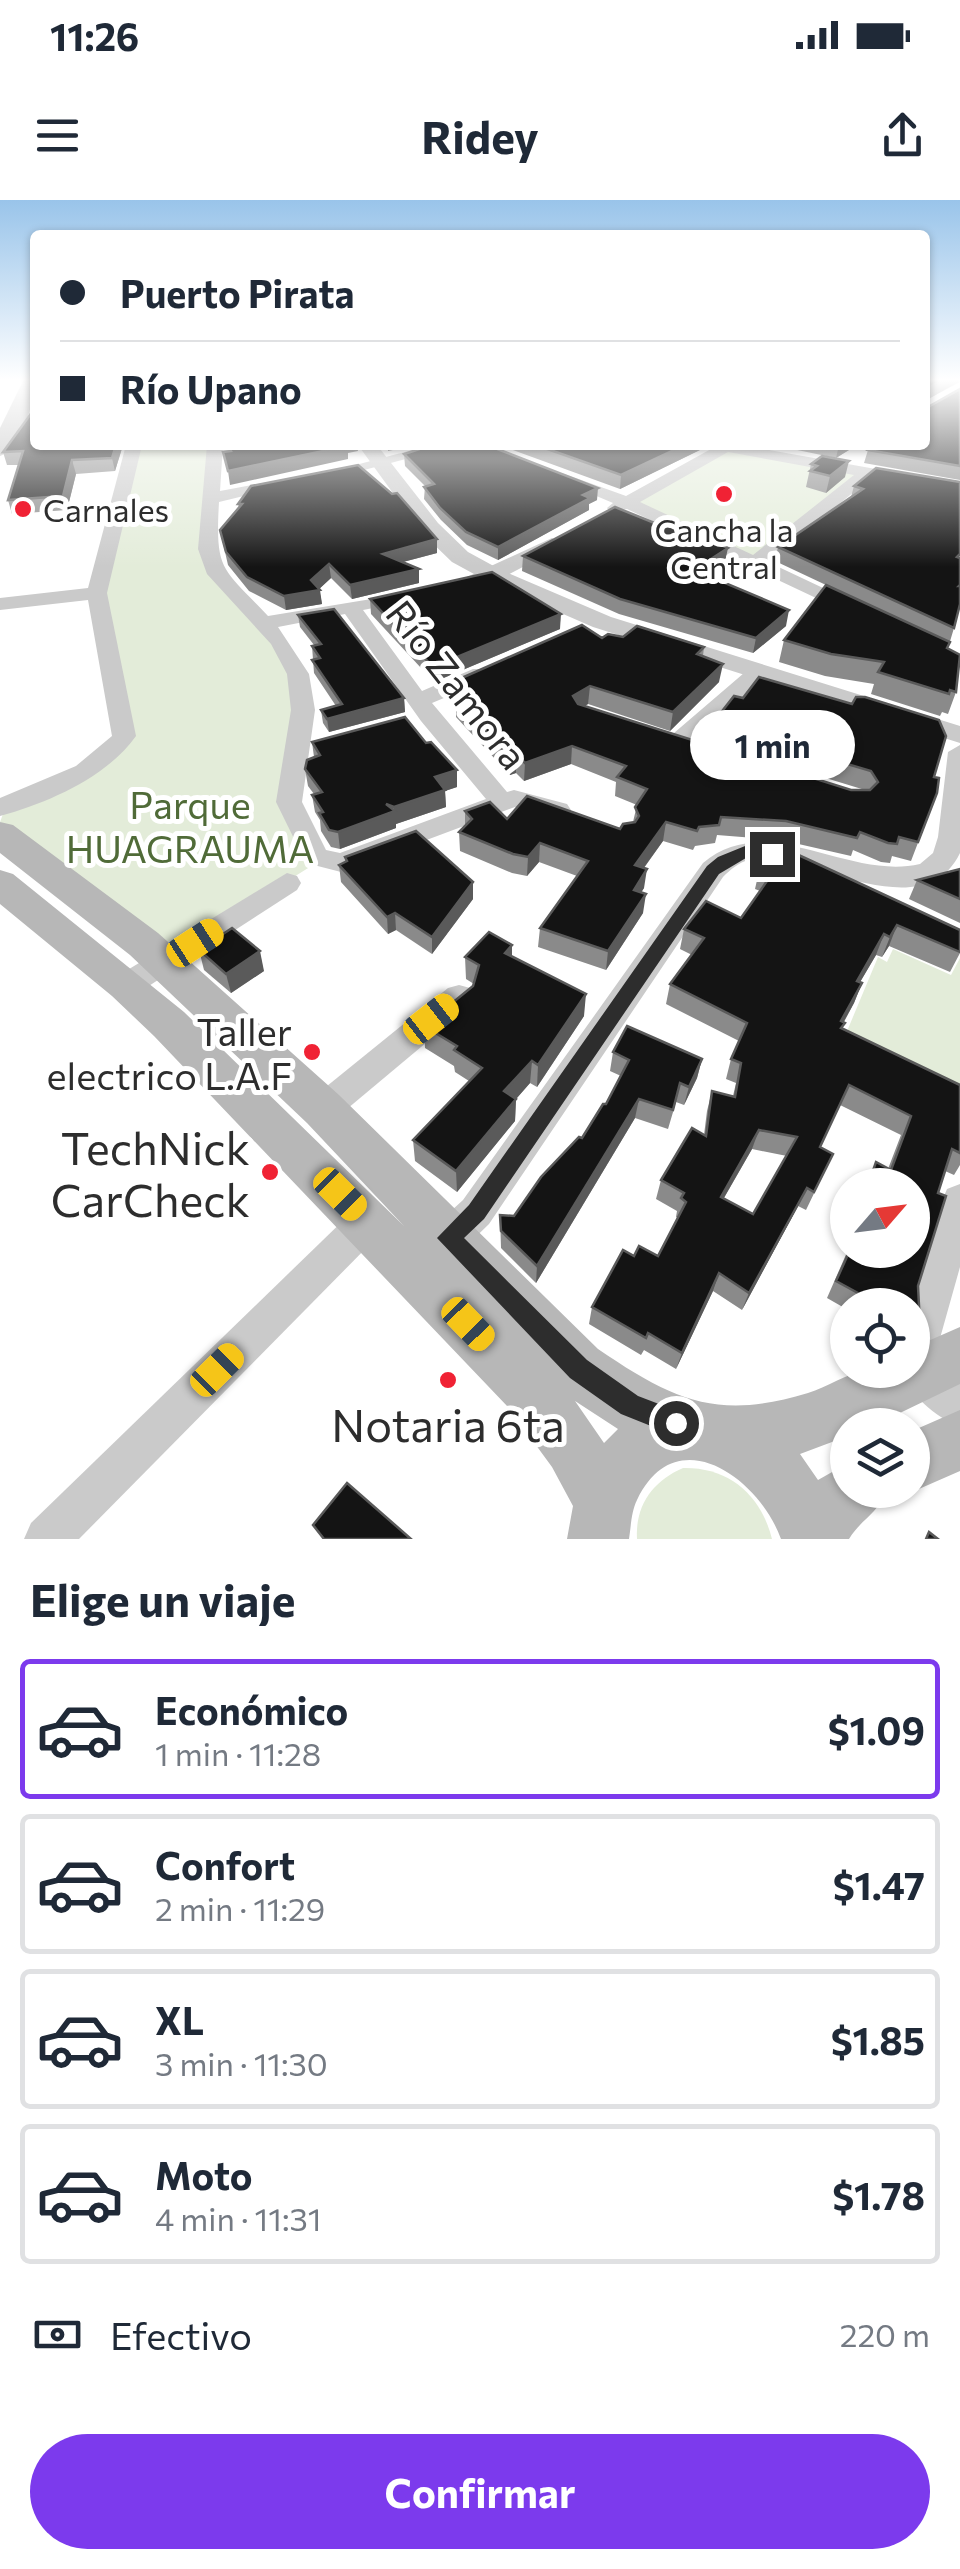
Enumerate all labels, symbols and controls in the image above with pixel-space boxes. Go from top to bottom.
text: 11:26 [50,12,139,59]
icon: menu [30,108,85,163]
text: Ridey [421,108,539,163]
icon: share [875,108,930,163]
text: Puerto Pirata [120,269,355,316]
text: Río Upano [120,365,302,412]
marker: Cancha la Central [713,483,735,505]
place label: Carnales [43,489,169,529]
marker: Carnales [12,498,34,520]
place label: Cancha la Central [655,509,793,586]
street label: Río Zamora [378,590,538,778]
callout: 1 min [690,709,854,779]
text: 1 min [735,725,810,765]
park label: Parque HUAGRAUMA [66,780,314,871]
route end [750,832,795,877]
car [162,914,228,972]
car [398,989,464,1049]
place label: Taller electrico L.A.F [46,1007,292,1098]
marker: Taller electrico L.A.F [301,1041,323,1063]
place label: TechNick CarCheck [51,1119,250,1226]
marker: TechNick CarCheck [259,1161,281,1183]
car [308,1162,372,1226]
north arrow [830,1168,930,1268]
map controls [830,1168,930,1508]
button: locate [830,1288,930,1388]
car [436,1292,500,1356]
car [185,1338,249,1402]
marker: Notaria 6ta [437,1369,459,1391]
place label: Notaria 6ta [331,1396,565,1451]
route start [654,1401,699,1446]
button: layers [830,1408,930,1508]
text: Elige un viaje [30,1571,295,1626]
icon: car [35,1684,125,1774]
text: Económico [155,1686,348,1733]
text: $1.09 [828,1706,925,1753]
text: 1 min · 11:28 [155,1733,321,1773]
icon: car [35,1839,125,1929]
text: Confort [155,1841,295,1888]
text: $1.47 [833,1861,925,1908]
text: 2 min · 11:29 [155,1888,325,1928]
icon: car [35,1994,125,2084]
text: XL [155,1996,204,2043]
text: $1.85 [831,2016,925,2063]
text: 3 min · 11:30 [155,2043,328,2083]
icon: car [35,2149,125,2239]
text: Moto [155,2151,253,2198]
text: $1.78 [832,2171,925,2218]
text: 4 min · 11:31 [155,2198,321,2238]
icon: cash [30,2307,85,2362]
text: Efectivo [110,2311,252,2358]
text: 220 m [840,2314,930,2354]
button: Confirmar [30,2434,930,2549]

